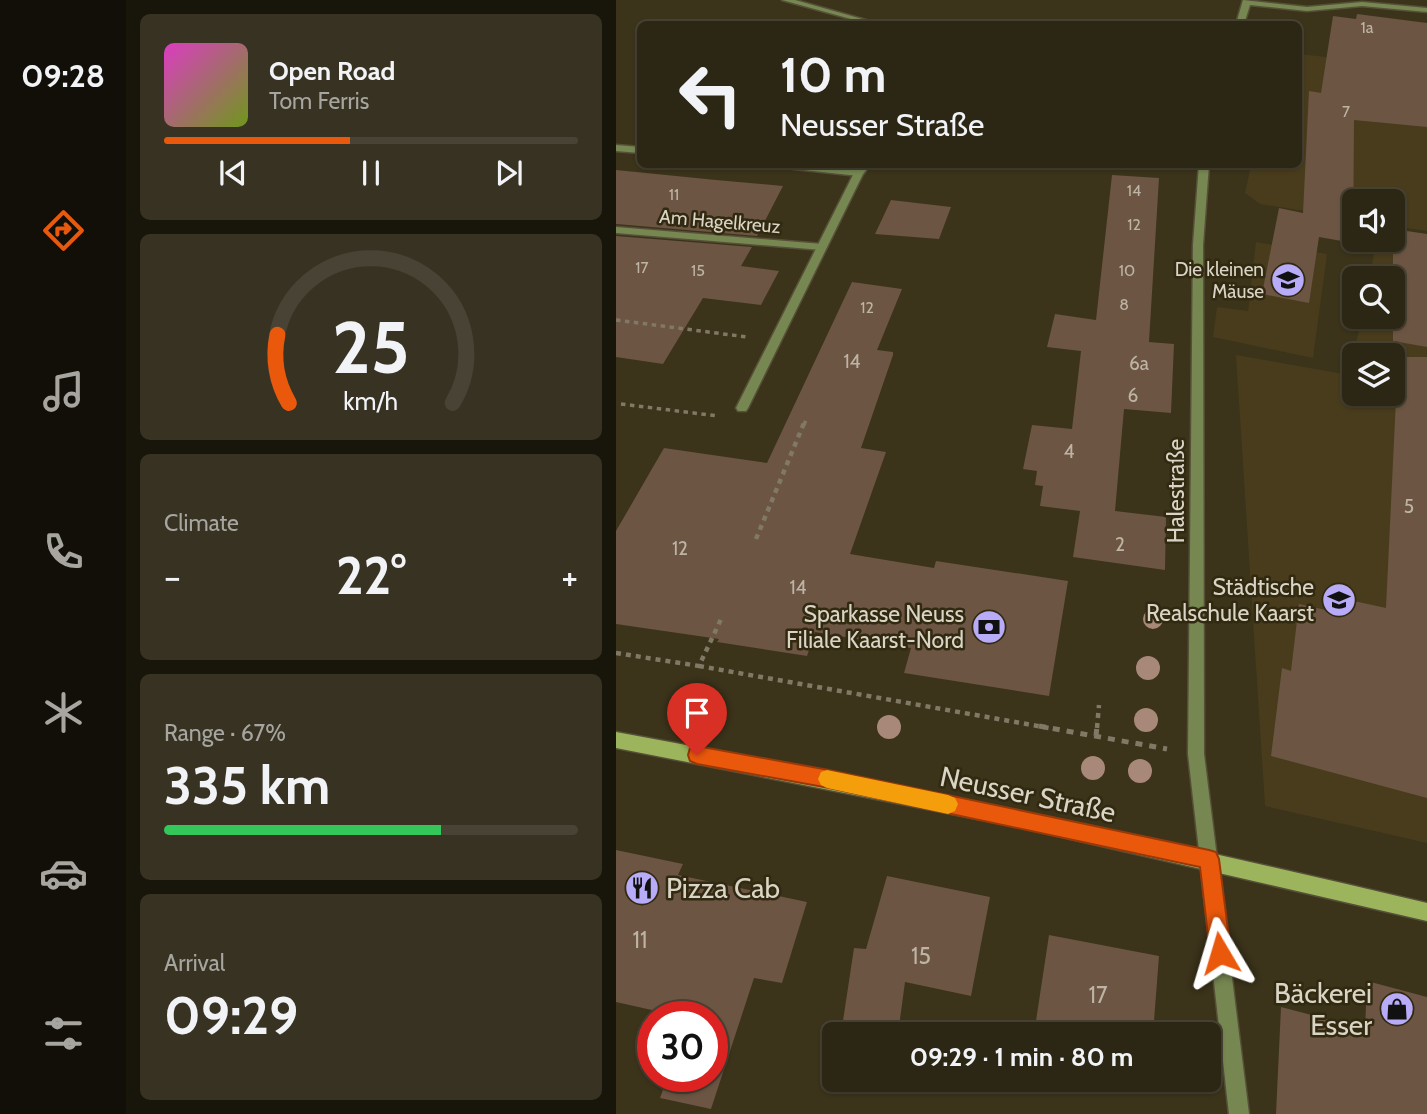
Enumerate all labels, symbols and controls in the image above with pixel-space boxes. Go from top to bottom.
house number: 1a [1361,18,1374,37]
text: 10 m [780,45,886,104]
icon: left [665,49,756,140]
text: Open Road [269,55,395,87]
text: 09:28 [21,56,105,95]
text: Tom Ferris [269,87,369,115]
house number: 7 [1342,102,1350,121]
text: Neusser Straße [780,105,984,144]
icon: previous [214,154,252,192]
icon: pause [352,154,390,192]
icon: next [490,154,528,192]
house number: 14 [1127,181,1141,200]
house number: 11 [669,185,679,204]
map controls [1342,189,1405,406]
button: sound [1342,189,1405,252]
street label: Am Hagelkreuz [658,205,782,238]
icon: directions [39,206,88,255]
house number: 12 [1127,215,1141,234]
house number: 17 [635,258,649,277]
place label: Die kleinen Mäuse [1175,258,1264,303]
house number: 15 [691,261,705,280]
house number: 10 [1119,261,1135,280]
school or university icon: Die kleinen Mäuse [1269,261,1307,299]
button: search [1342,266,1405,329]
house number: 8 [1119,295,1129,314]
house number: 12 [860,298,874,317]
text: 25 [332,303,410,391]
button: layers [1342,343,1405,406]
house number: 14 [843,350,861,373]
house number: 6a [1129,352,1149,375]
icon: music [39,367,88,416]
house number: 6 [1128,384,1138,407]
text: km/h [344,386,398,416]
street label: Halestraße [1162,439,1190,543]
house number: 4 [1064,440,1075,463]
house number: 5 [1404,495,1414,518]
text: Climate [164,509,239,537]
icon: phone [39,527,88,576]
house number: 2 [1115,533,1125,556]
house number: 12 [672,537,688,560]
text: 22° [336,544,406,607]
text: − [164,553,181,600]
text: + [561,553,578,600]
place label: Städtische Realschule Kaarst [1146,573,1314,627]
house number: 14 [789,576,807,599]
school or university icon: Städtische Realschule Kaarst [1320,581,1358,619]
place label: Sparkasse Neuss Filiale Kaarst-Nord [786,600,964,654]
bank icon: Sparkasse Neuss Filiale Kaarst-Nord [970,608,1008,646]
pin [667,683,727,755]
icon: climate [39,688,88,737]
icon: arrive [678,694,716,732]
text: Range · 67% [164,719,286,747]
text: 335 km [164,754,330,817]
street label: Neusser Straße [937,759,1119,829]
icon: car [39,849,88,898]
restaurant icon: Pizza Cab [623,869,661,907]
place label: Pizza Cab [666,871,780,905]
position arrow [1183,916,1257,990]
house number: 11 [633,926,648,954]
house number: 15 [911,942,931,970]
text: Arrival [164,949,225,977]
place label: Bäckerei Esser [1274,976,1372,1042]
house number: 17 [1088,981,1108,1009]
text: 09:29 [164,984,298,1047]
shop icon: Bäckerei Esser [1378,990,1416,1028]
speed limit sign: 30 [637,1001,728,1092]
icon: filters [39,1009,88,1058]
text: 09:29 · 1 min · 80 m [910,1041,1133,1073]

